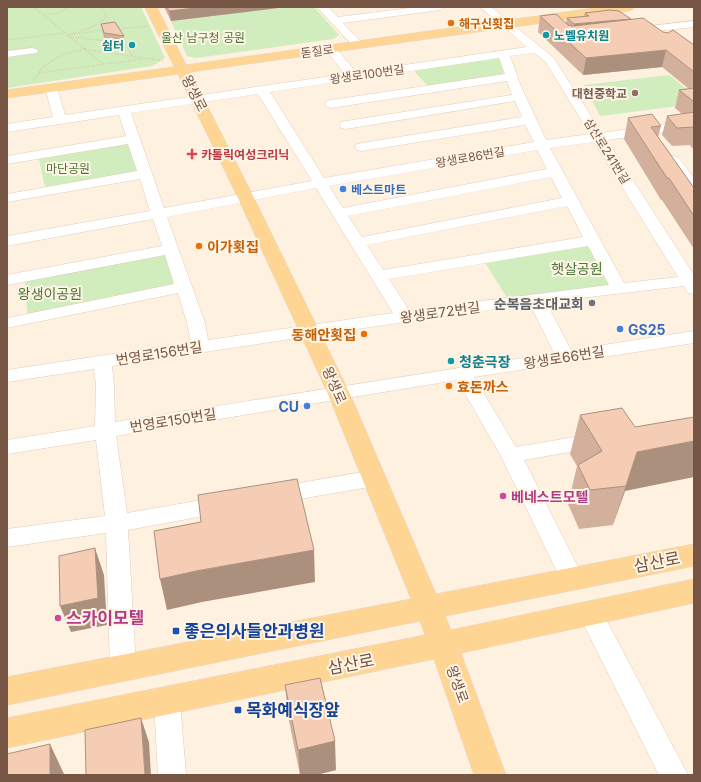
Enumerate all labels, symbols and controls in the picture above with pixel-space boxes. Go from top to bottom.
place label: 해구신횟집 [459,16,514,31]
marker: 해구신횟집 [446,18,456,28]
place label: 노벨유치원 [554,28,609,43]
park label: 울산 남구청 공원 [161,30,245,45]
marker: 노벨유치원 [541,30,551,40]
place label: 쉼터 [102,38,124,53]
marker: 쉼터 [127,40,137,50]
street label: 돋질로 [300,41,334,61]
street label: 왕생로100번길 [329,61,405,87]
street label: 왕생로 [179,72,211,114]
place label: 대현중학교 [572,86,627,101]
marker: 대현중학교 [630,88,640,98]
street label: 삼산로241번길 [581,115,633,187]
street label: 왕생로86번길 [434,144,506,170]
place label: 카톨릭여성크리닉 [201,147,289,162]
marker: 카톨릭여성크리닉 [186,148,198,160]
park label: 마단공원 [46,161,90,176]
place label: 베스트마트 [351,182,406,197]
marker: 베스트마트 [338,184,348,194]
place label: 이가횟집 [207,238,259,255]
marker: 이가횟집 [194,241,204,251]
park label: 햇살공원 [551,260,603,277]
park label: 왕생이공원 [18,285,82,302]
place label: 순복음초대교회 [494,295,584,312]
street label: 왕생로72번길 [399,298,481,326]
marker: 순복음초대교회 [587,298,597,308]
place label: GS25 [628,321,665,338]
marker: GS25 [615,324,625,334]
place label: 동해안횟집 [292,326,356,343]
marker: 동해안횟집 [359,329,369,339]
street label: 번영로156번길 [115,338,203,368]
street label: 왕생로66번길 [522,342,606,372]
place label: 청춘극장 [459,353,511,370]
marker: 청춘극장 [446,356,456,366]
street label: 왕생로 [319,364,351,406]
place label: 효돈까스 [457,378,509,395]
marker: 효돈까스 [444,381,454,391]
place label: CU [278,398,299,415]
marker: CU [302,401,312,411]
street label: 번영로150번길 [128,405,218,435]
place label: 베네스트모텔 [511,488,588,505]
marker: 베네스트모텔 [498,491,508,501]
street label: 삼산로 [632,548,682,576]
place label: 스카이모텔 [66,608,144,628]
marker: 스카이모텔 [53,613,63,623]
place label: 좋은의사들안과병원 [184,621,325,641]
marker: 좋은의사들안과병원 [171,626,181,636]
street label: 삼산로 [326,650,376,678]
street label: 왕생로 [443,663,473,705]
place label: 목화예식장앞 [246,700,340,720]
marker: 목화예식장앞 [233,705,243,715]

